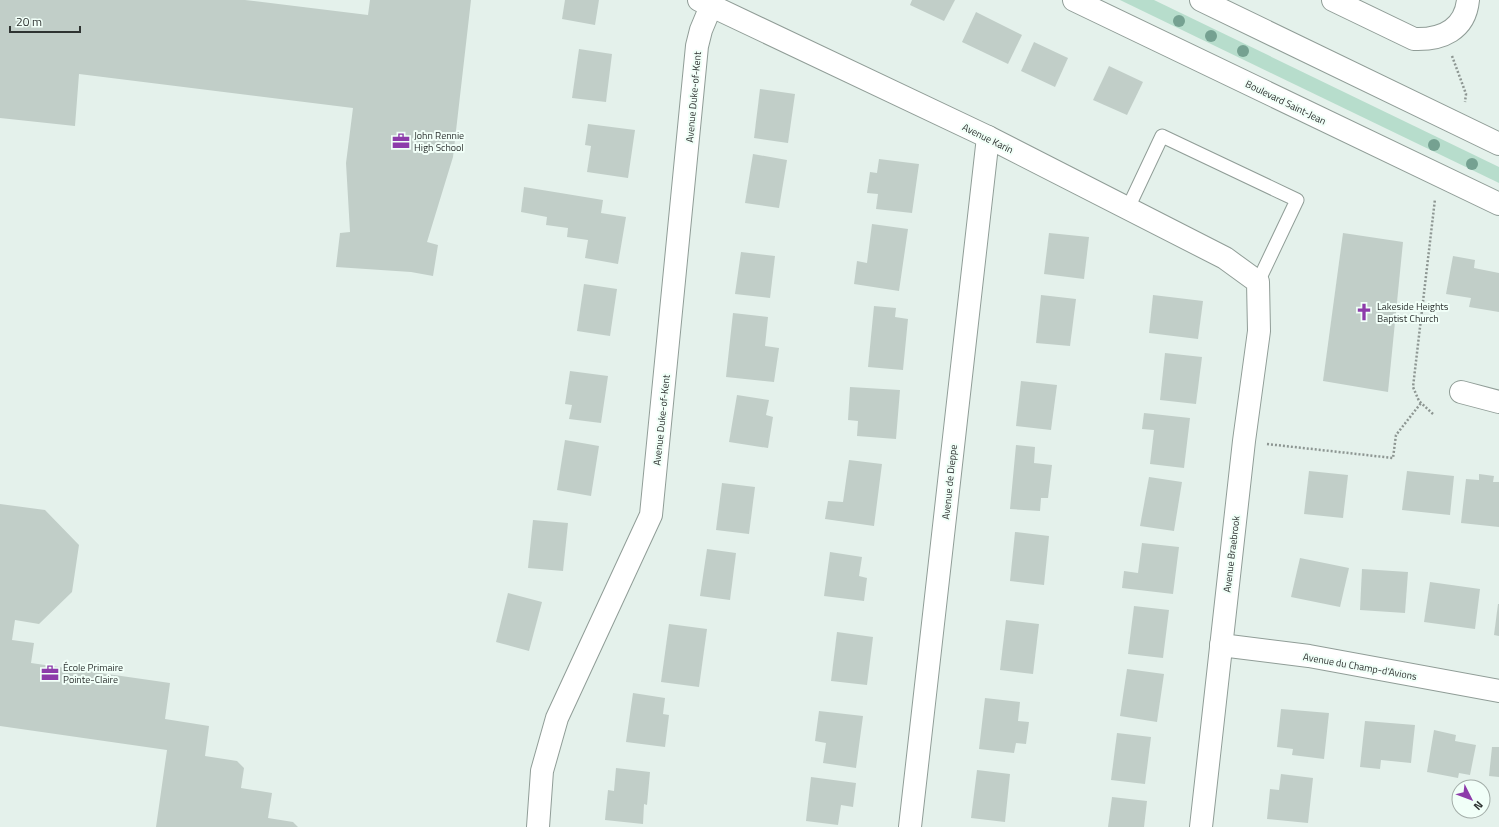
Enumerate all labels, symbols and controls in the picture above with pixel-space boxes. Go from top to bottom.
scale bar [10,8,80,34]
text: 20 m [16,12,42,31]
street label: Avenue Duke-of-Kent [682,50,705,143]
street label: Boulevard Saint-Jean [1243,76,1329,129]
street label: Avenue Karin [960,120,1016,157]
place label: John Rennie High School [414,128,464,155]
office icon: John Rennie High School [391,131,411,151]
place label: Lakeside Heights Baptist Church [1377,299,1449,326]
church icon: Lakeside Heights Baptist Church [1354,302,1374,322]
street label: Avenue Duke-of-Kent [649,373,674,466]
street label: Avenue de Dieppe [938,444,961,520]
street label: Avenue Braebrook [1219,515,1244,593]
street label: Avenue du Champ-d'Avions [1302,649,1418,684]
place label: École Primaire Pointe-Claire [63,660,123,687]
office icon: École Primaire Pointe-Claire [40,663,60,683]
north arrow [1451,779,1491,819]
text: N [1470,798,1487,814]

